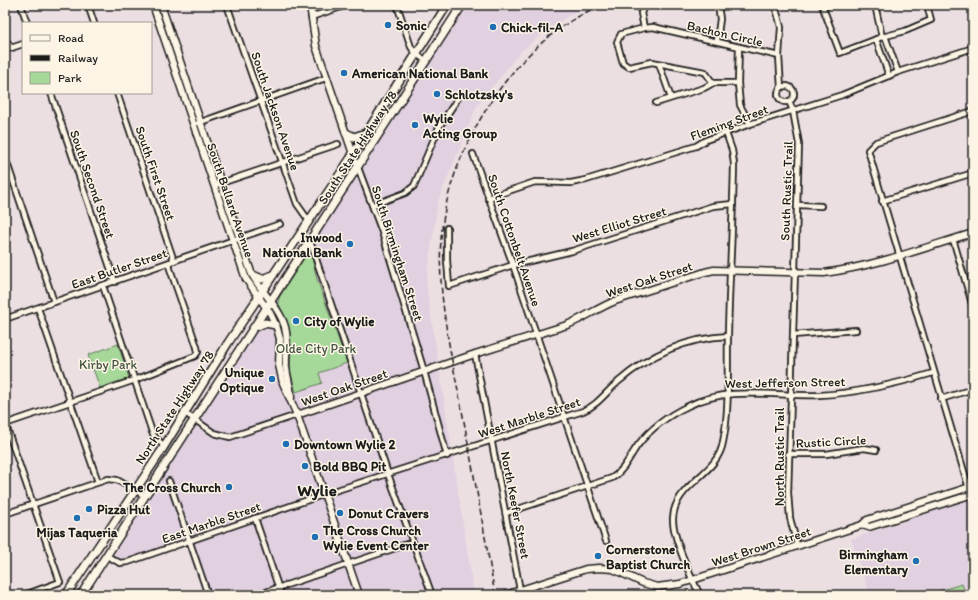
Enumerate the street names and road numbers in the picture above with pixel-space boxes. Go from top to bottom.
street label: Bachon Circle [685,17,764,50]
street label: South Jackson Avenue [248,50,303,172]
street label: South State Highway 78 [315,88,400,207]
street label: Fleming Street [688,101,770,144]
street label: South First Street [132,124,179,222]
street label: South Second Street [67,128,118,240]
street label: South Ballard Avenue [204,141,257,259]
street label: South Rustic Trail [777,141,796,241]
street label: South Cottonbelt Avenue [485,172,544,308]
street label: South Birmingham Street [369,184,427,323]
street label: West Elliot Street [570,203,668,246]
street label: East Butler Street [69,245,169,292]
street label: West Oak Street [604,258,695,301]
street label: North State Highway 78 [132,348,217,467]
street label: West Oak Street [299,366,389,409]
street label: West Jefferson Street [725,374,845,391]
street label: West Marble Street [476,394,582,441]
street label: North Rustic Trail [772,407,787,506]
street label: Rustic Circle [795,432,867,451]
street label: North Keefer Street [498,450,533,560]
street label: East Marble Street [160,498,263,546]
street label: West Brown Street [710,523,813,570]

